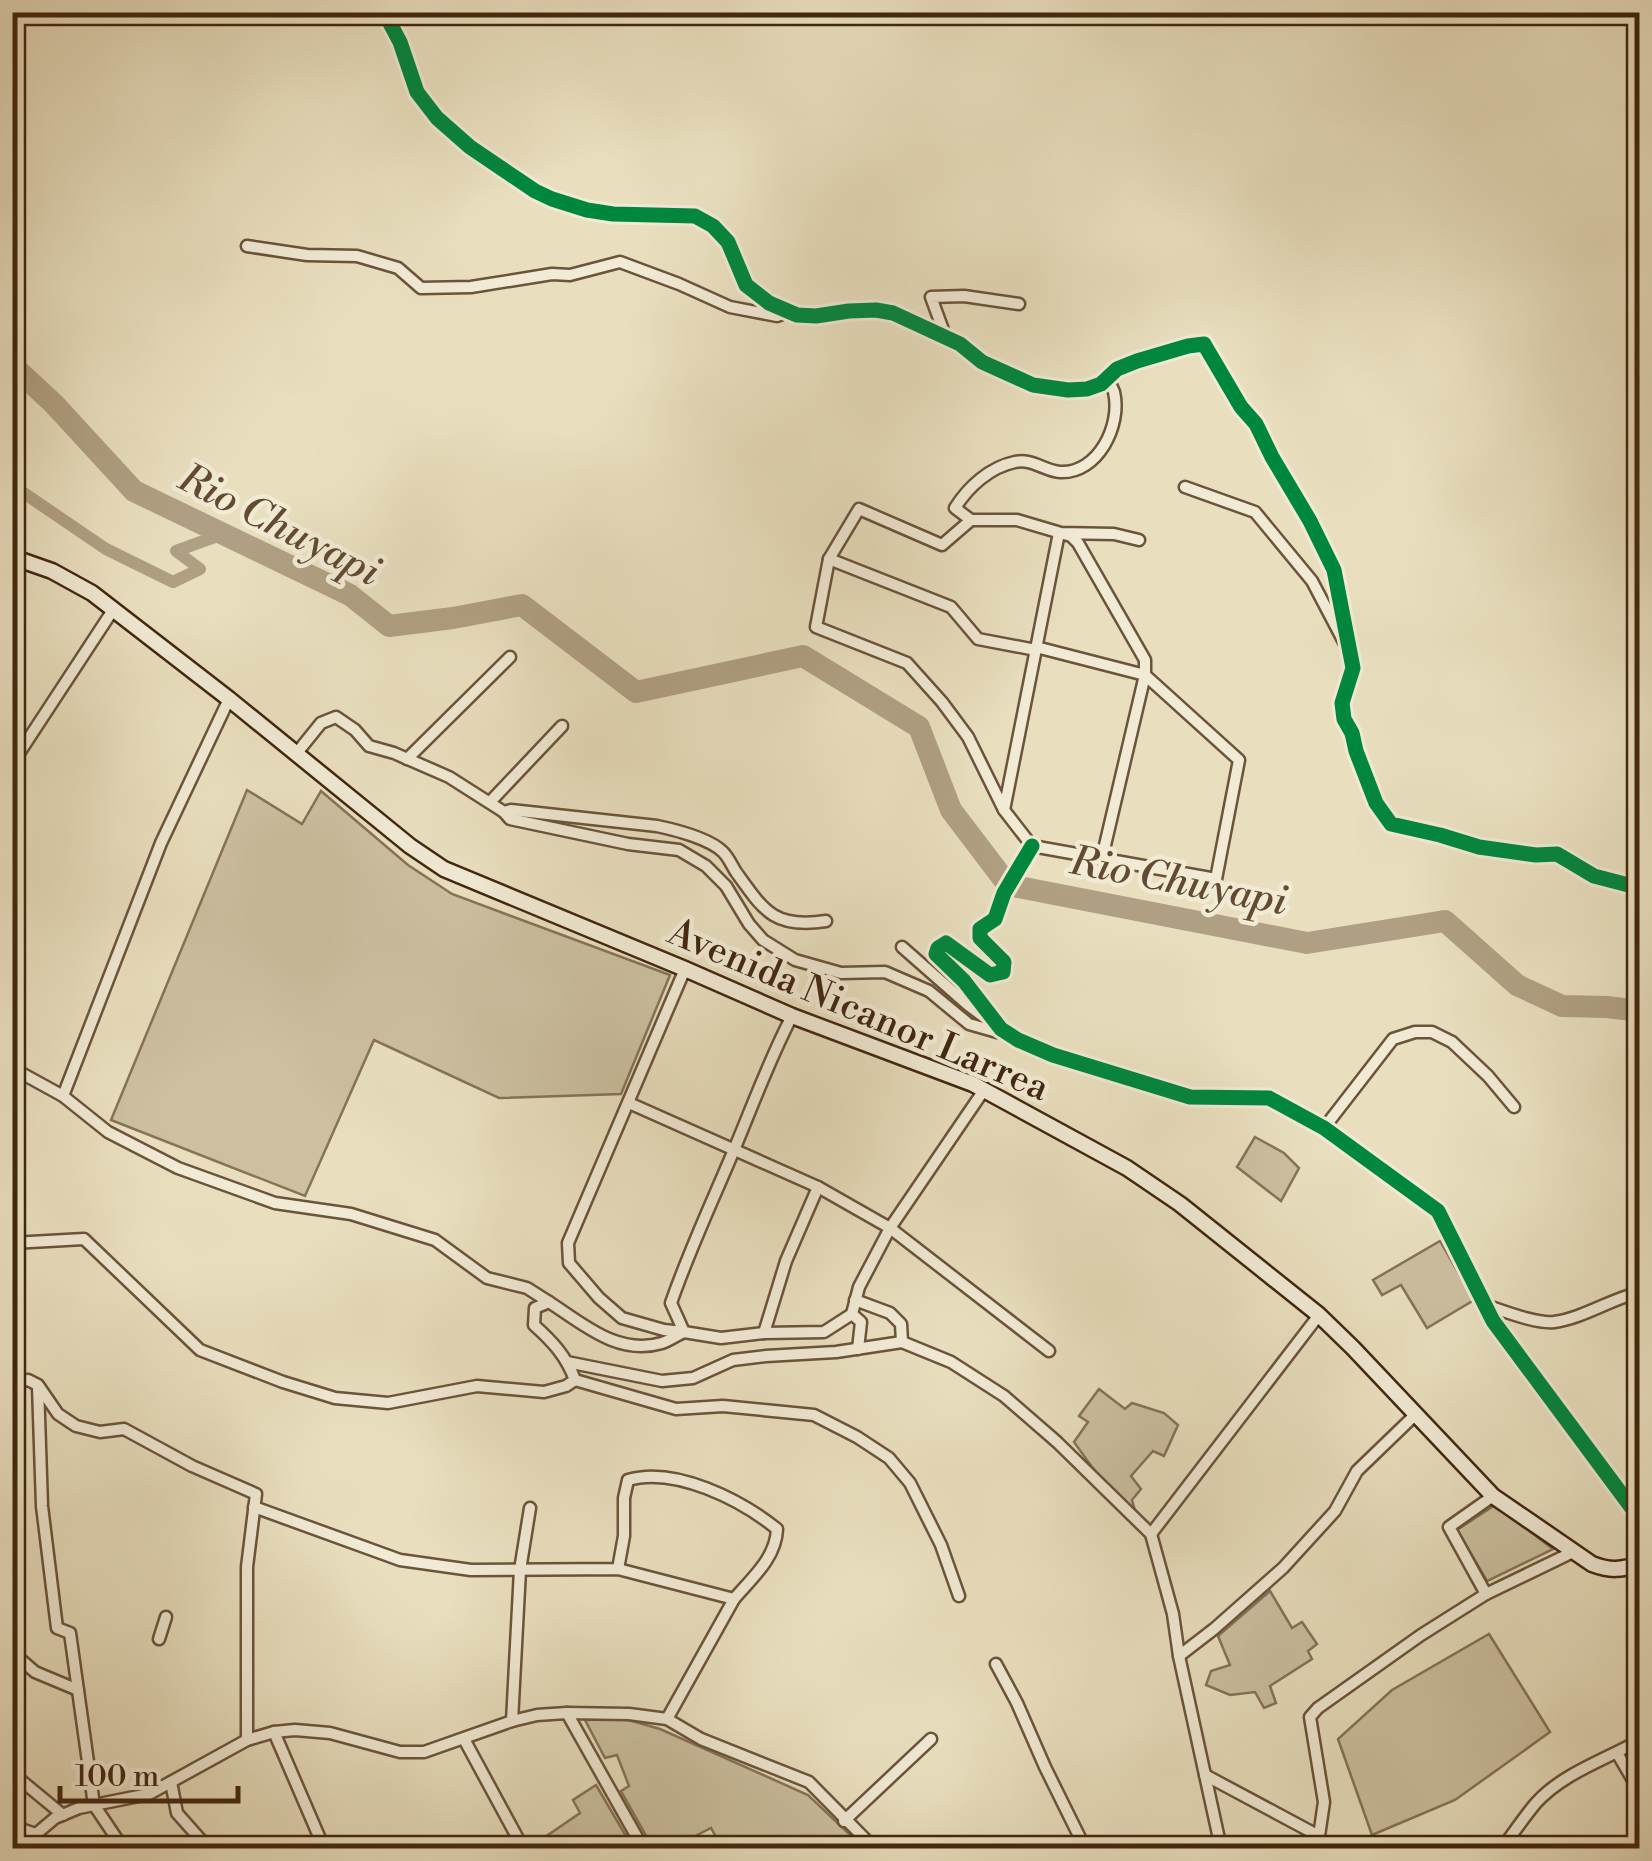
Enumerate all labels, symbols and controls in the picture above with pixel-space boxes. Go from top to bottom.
water label: Rio Chuyapi [169,453,389,598]
water label: Rio Chuyapi [1065,836,1292,928]
street label: Avenida Nicanor Larrea [660,908,1057,1112]
scale bar [60,1741,238,1803]
text: 100 m [75,1758,159,1796]

